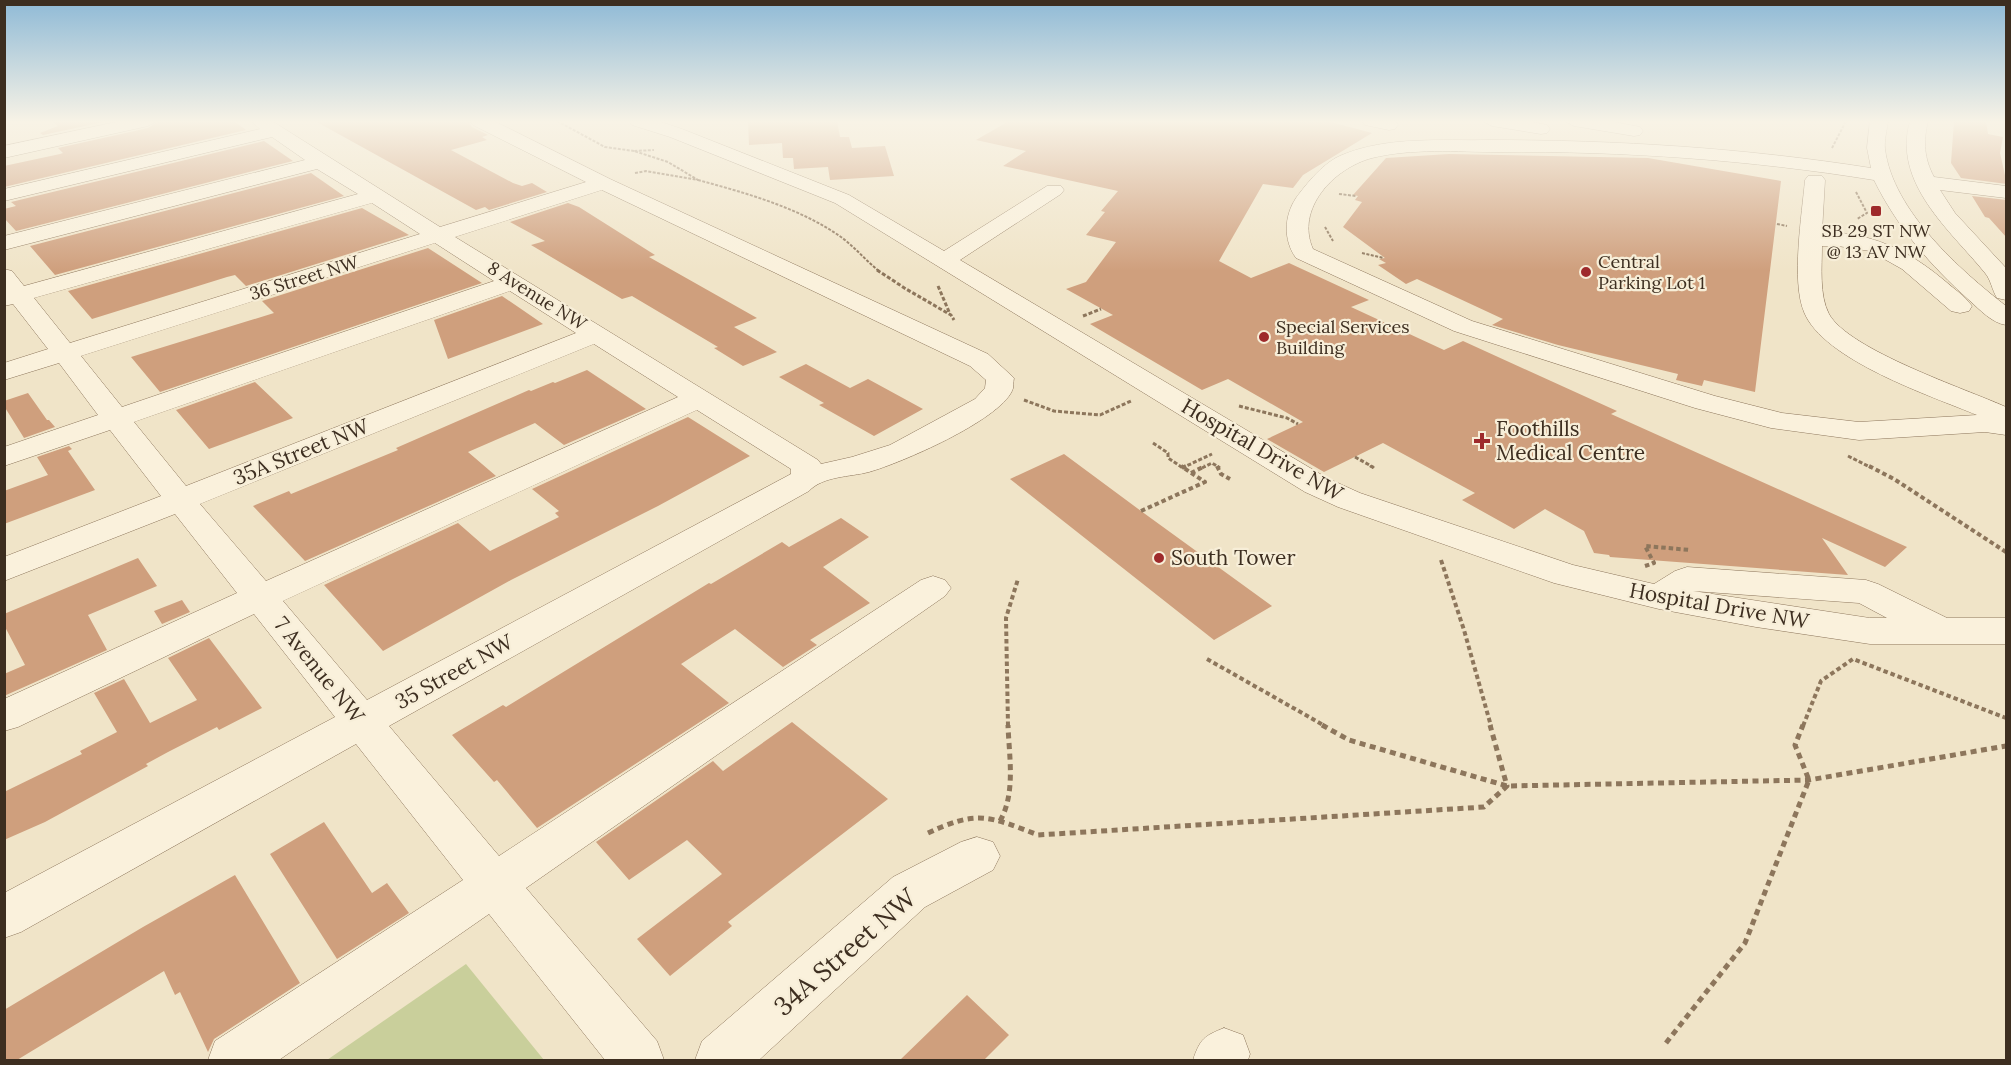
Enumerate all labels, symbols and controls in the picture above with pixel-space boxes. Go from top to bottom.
marker: SB 29 ST NW @ 13 AV NW [1869,204,1883,218]
place label: SB 29 ST NW @ 13 AV NW [1821,219,1932,263]
street label: 36 Street NW [247,250,362,305]
place label: Central Parking Lot 1 [1598,250,1705,294]
street label: 8 Avenue NW [484,256,592,336]
marker: Central Parking Lot 1 [1579,265,1593,279]
place label: Special Services Building [1276,315,1410,359]
marker: Special Services Building [1257,330,1271,344]
street label: Hospital Drive NW [1177,392,1349,507]
street label: 35A Street NW [229,412,374,491]
place label: Foothills Medical Centre [1496,415,1645,466]
marker: Foothills Medical Centre [1473,432,1491,450]
place label: South Tower [1171,544,1296,571]
marker: South Tower [1152,551,1166,565]
street label: Hospital Drive NW [1627,576,1812,635]
street label: 7 Avenue NW [268,611,371,729]
street label: 35 Street NW [390,628,518,715]
street label: 34A Street NW [767,880,923,1022]

